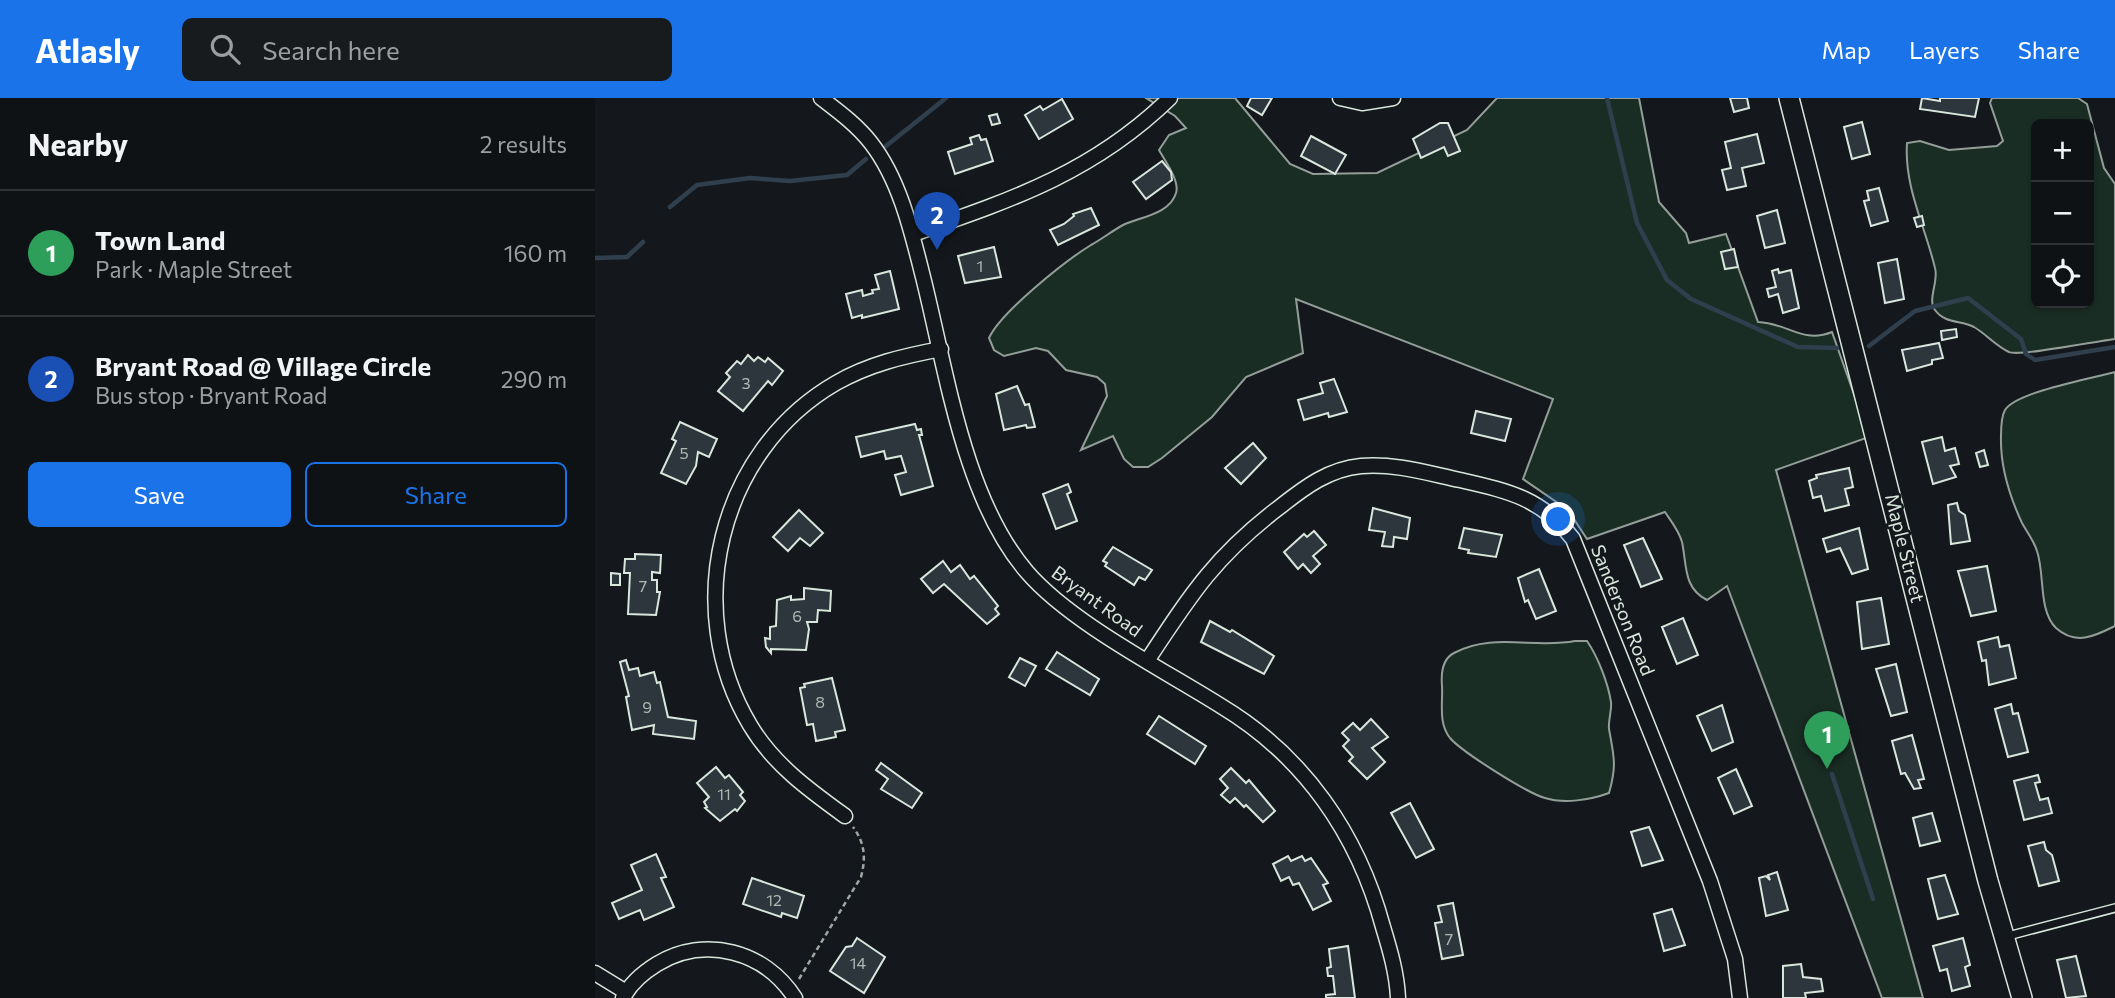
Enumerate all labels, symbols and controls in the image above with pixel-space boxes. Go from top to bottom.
search box [182,18,672,81]
text: Atlasly [35,29,140,70]
icon: search [206,30,244,68]
text: Search here [262,34,400,65]
text: Map [1822,35,1871,64]
text: Layers [1909,35,1980,64]
text: Share [2018,35,2080,64]
map controls [2031,119,2094,308]
button: + [2031,119,2094,182]
text: Nearby [28,125,128,162]
text: 2 results [480,130,567,158]
button: − [2031,182,2094,245]
pin: 2 [914,192,960,250]
text: Town Land [95,224,226,255]
text: 1 [46,239,56,267]
text: 160 m [504,239,567,267]
button: locate [2031,245,2094,308]
text: Park · Maple Street [95,255,292,283]
house number: 1 [977,256,983,275]
text: Bryant Road @ Village Circle [95,350,431,381]
text: 2 [44,365,58,393]
text: 290 m [501,365,567,393]
house number: 3 [741,373,751,392]
text: Bus stop · Bryant Road [95,381,327,409]
house number: 5 [679,443,689,462]
button: Save [28,462,291,527]
button: Share [305,462,567,527]
street label: Maple Street [1881,491,1930,605]
your location [1541,502,1575,536]
street label: Sanderson Road [1587,541,1660,679]
street label: Bryant Road [1048,560,1147,641]
house number: 7 [639,576,647,595]
house number: 6 [792,606,802,625]
house number: 8 [815,692,825,711]
house number: 9 [642,697,652,716]
pin: 1 [1804,711,1850,769]
house number: 11 [717,784,731,803]
house number: 12 [766,890,782,909]
house number: 7 [1445,929,1453,948]
house number: 14 [850,953,867,972]

